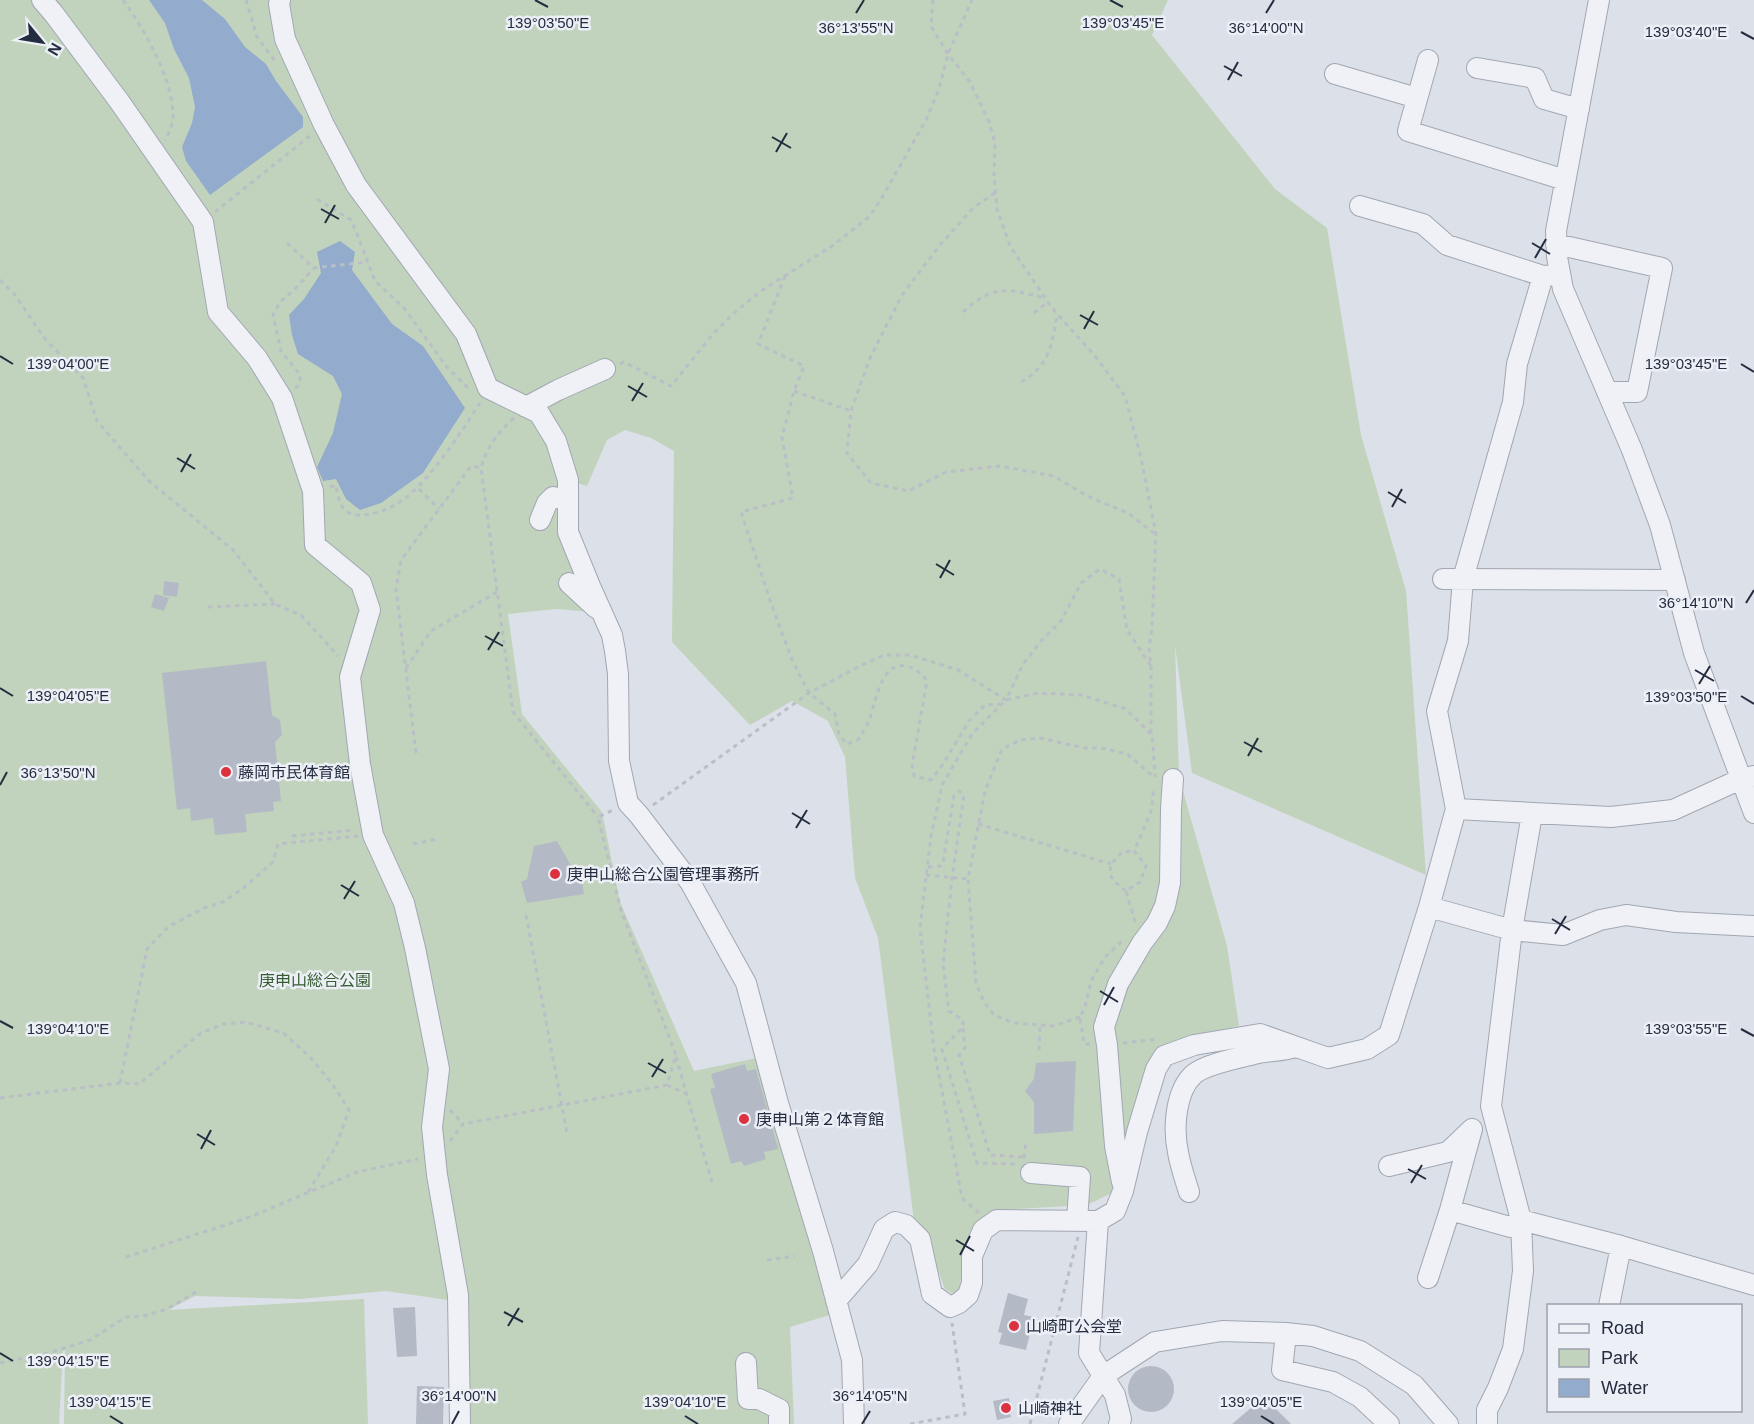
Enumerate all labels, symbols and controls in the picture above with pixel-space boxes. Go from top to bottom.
north arrow [12,12,72,72]
text: 139°03'50"E [507,14,589,31]
text: 139°03'45"E [1082,14,1164,31]
text: 36°13'55"N [818,19,894,36]
text: 36°14'00"N [1228,19,1304,36]
text: 139°03'40"E [1645,23,1727,40]
text: N [44,40,65,59]
text: 139°04'00"E [27,355,109,372]
text: 139°03'45"E [1645,355,1727,372]
text: 36°14'10"N [1658,594,1734,611]
text: 139°04'05"E [27,687,109,704]
text: 139°03'50"E [1645,688,1727,705]
text: 36°13'50"N [20,764,96,781]
place label: 藤岡市民体育館 [238,764,350,781]
marker: 藤岡市民体育館 [219,765,233,779]
place label: 庚申山総合公園管理事務所 [567,866,759,883]
marker: 庚申山総合公園管理事務所 [548,867,562,881]
park label: 庚申山総合公園 [259,972,371,989]
text: 139°04'10"E [27,1020,109,1037]
text: 139°03'55"E [1645,1020,1727,1037]
place label: 庚申山第２体育館 [756,1111,884,1128]
marker: 庚申山第２体育館 [737,1112,751,1126]
legend [1547,1304,1742,1412]
place label: 山崎町公会堂 [1026,1318,1122,1335]
text: Road [1601,1318,1644,1338]
marker: 山崎町公会堂 [1007,1319,1021,1333]
text: Park [1601,1348,1639,1368]
text: 139°04'15"E [27,1352,109,1369]
text: Water [1601,1378,1648,1398]
text: 36°14'00"N [421,1387,497,1404]
text: 36°14'05"N [832,1387,908,1404]
text: 139°04'15"E [69,1393,151,1410]
text: 139°04'10"E [644,1393,726,1410]
text: 139°04'05"E [1220,1393,1302,1410]
place label: 山崎神社 [1018,1400,1082,1417]
marker: 山崎神社 [999,1401,1013,1415]

